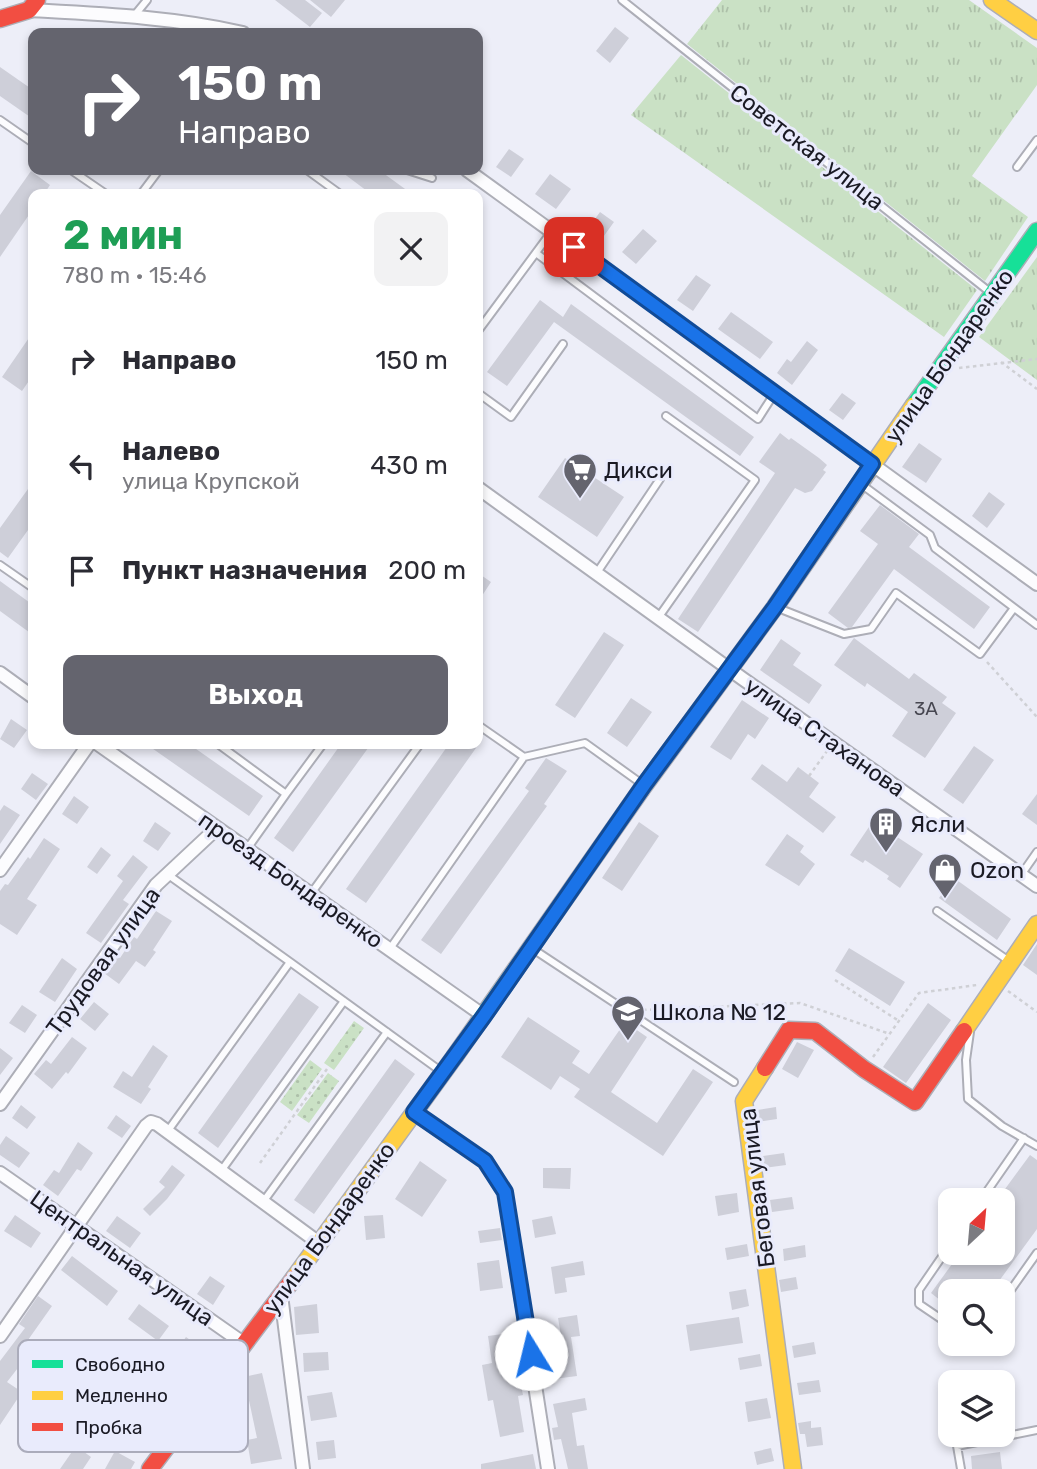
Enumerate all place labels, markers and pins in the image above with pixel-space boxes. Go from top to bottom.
pin [544,217,604,277]
supermarket icon: Дикси [561,451,599,500]
place label: Дикси [604,456,673,484]
building icon: Ясли [867,805,905,854]
place label: Ясли [910,810,965,838]
shop icon: Ozon [926,851,964,900]
place label: Ozon [970,856,1024,884]
school or university icon: Школа № 12 [609,993,647,1042]
place label: Школа № 12 [652,998,786,1026]

